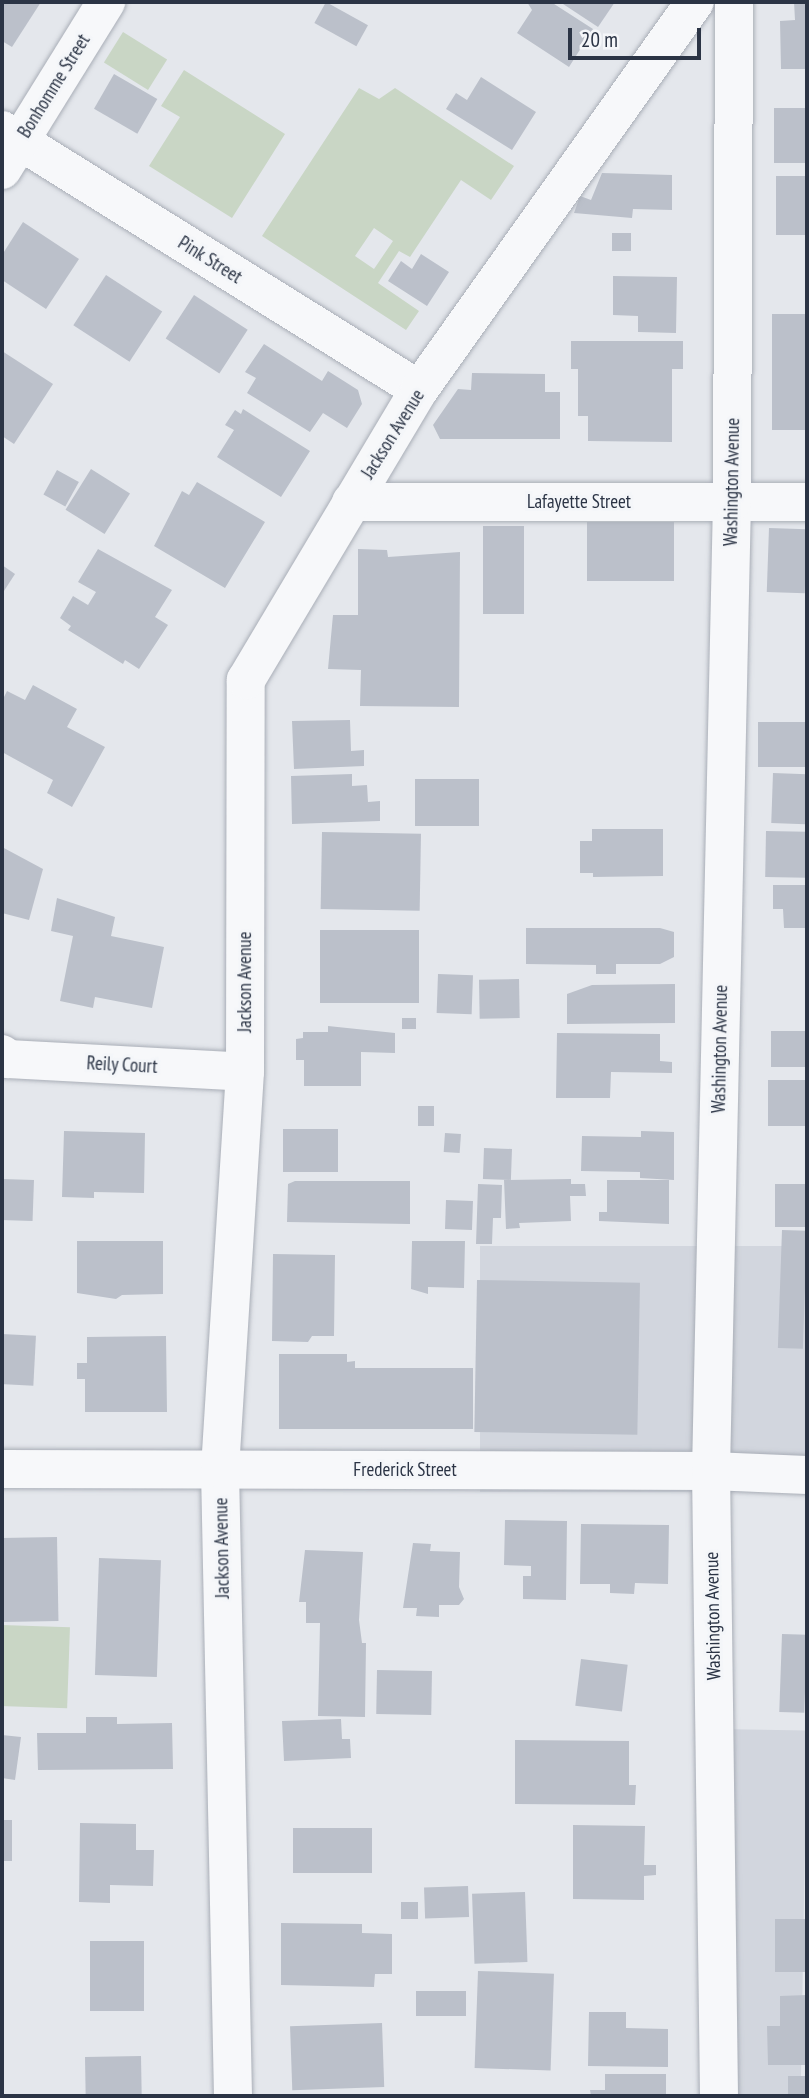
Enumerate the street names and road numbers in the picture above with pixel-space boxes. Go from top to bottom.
street label: Bonhomme Street [13,30,95,142]
street label: Pink Street [174,231,246,289]
street label: Jackson Avenue [356,385,430,483]
street label: Washington Avenue [719,417,745,547]
street label: Lafayette Street [527,491,631,513]
street label: Jackson Avenue [234,931,256,1033]
street label: Washington Avenue [707,984,733,1114]
street label: Reily Court [86,1052,158,1078]
street label: Frederick Street [353,1459,457,1481]
street label: Jackson Avenue [210,1497,234,1599]
street label: Washington Avenue [700,1551,726,1681]

